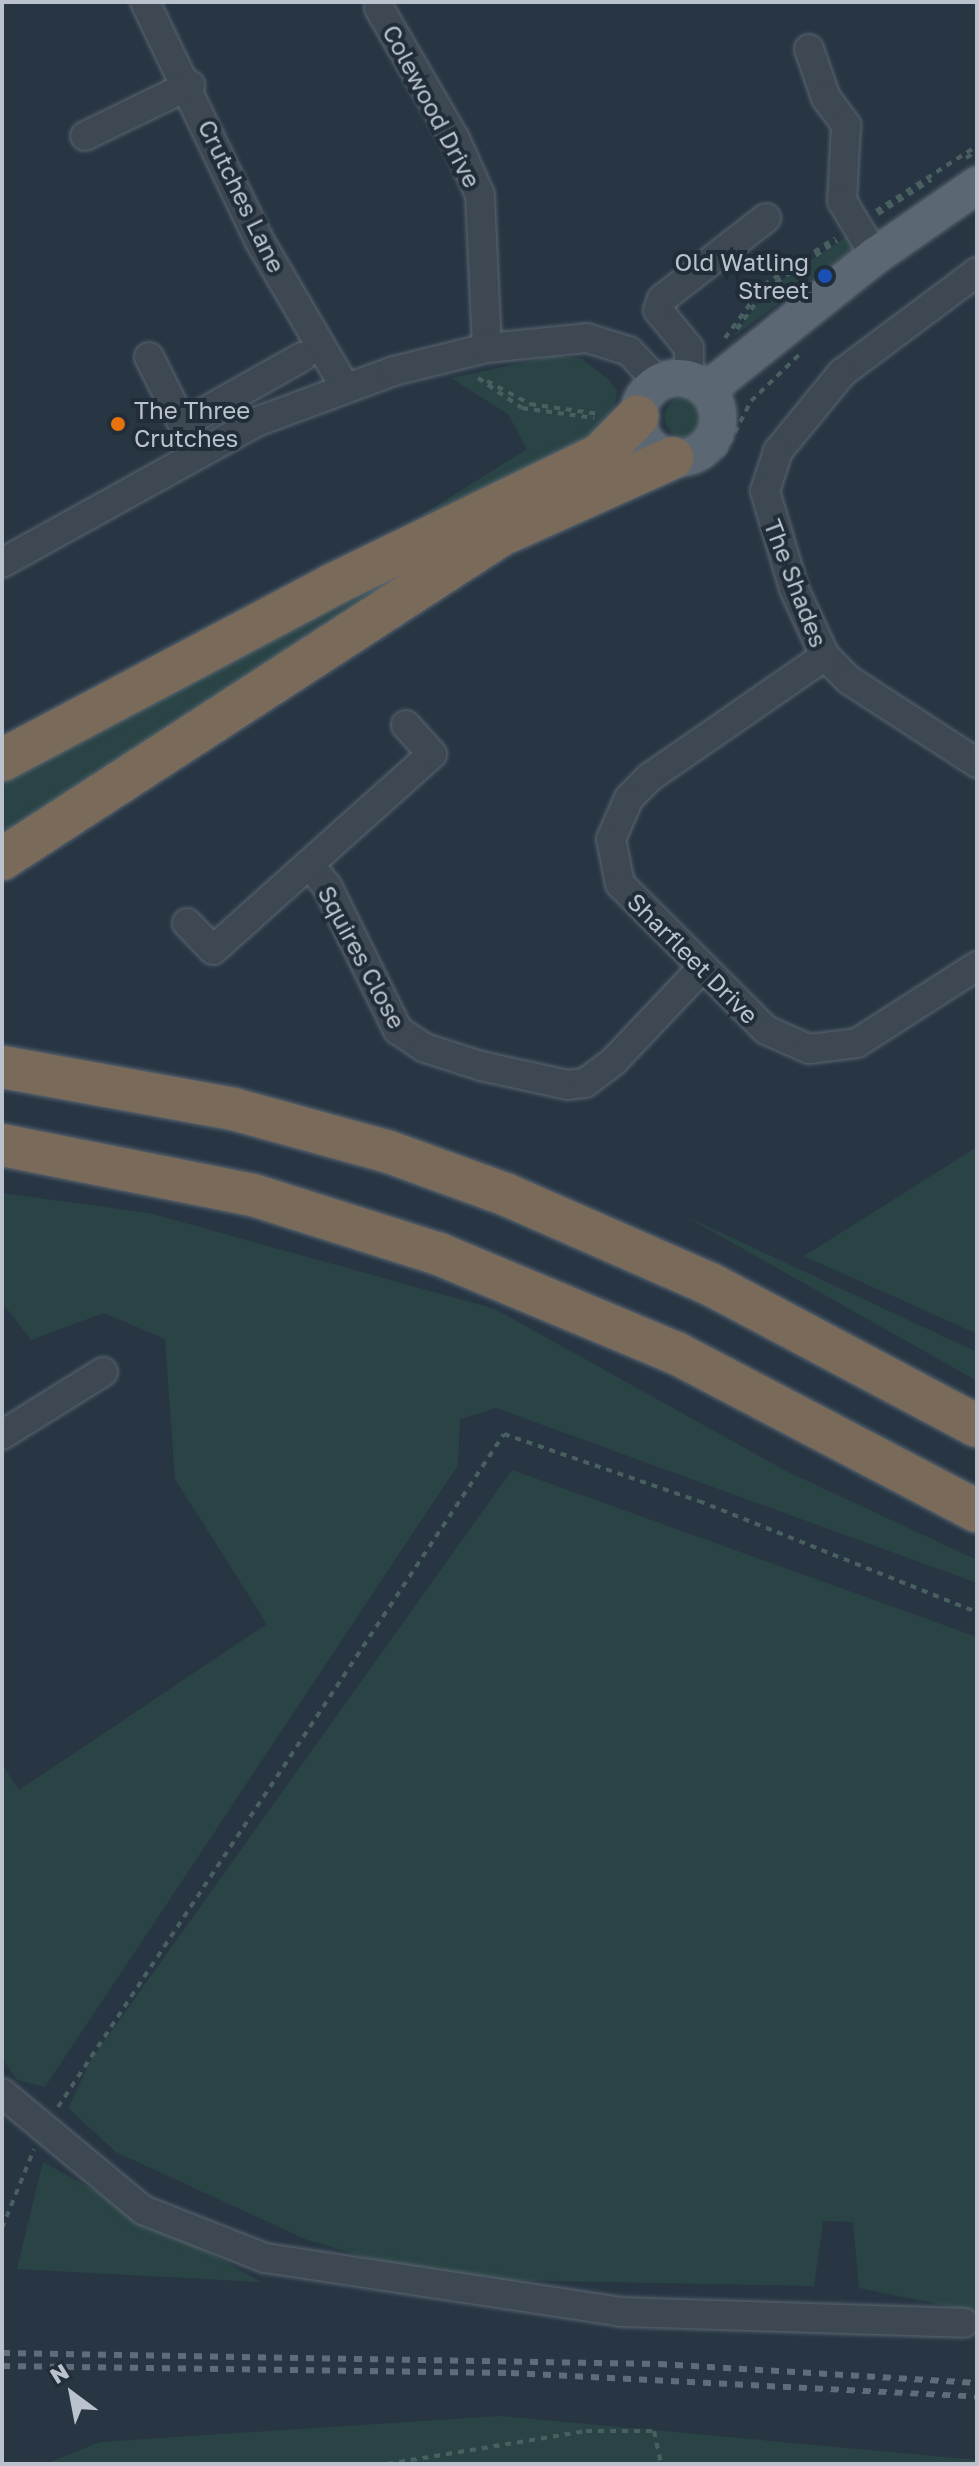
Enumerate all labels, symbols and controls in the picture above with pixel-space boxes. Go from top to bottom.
street label: Colewood Drive [377,20,487,192]
street label: Crutches Lane [193,115,291,277]
place label: Old Watling Street [674,248,809,304]
marker: Old Watling Street [816,267,834,285]
place label: The Three Crutches [134,396,250,452]
marker: The Three Crutches [109,415,127,433]
street label: The Shades [758,515,834,651]
street label: Squires Close [312,881,412,1033]
street label: Sharfleet Drive [622,887,764,1029]
north arrow [32,2354,112,2434]
text: N [45,2357,73,2389]

